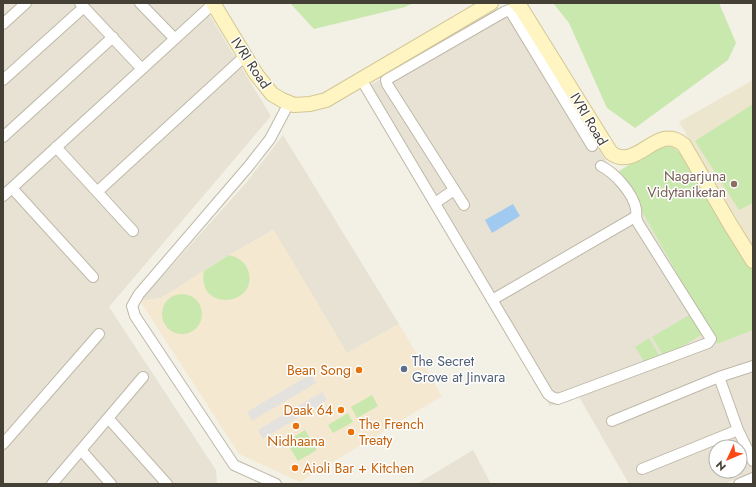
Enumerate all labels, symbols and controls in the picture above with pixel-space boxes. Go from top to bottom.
street label: IVRI Road [226,33,276,93]
street label: IVRI Road [565,89,613,149]
place label: Nagarjuna Vidytaniketan [647,166,726,202]
marker: Nagarjuna Vidytaniketan [729,179,739,189]
place label: The Secret Grove at Jinvara [412,351,505,387]
place label: Bean Song [287,360,351,380]
marker: The Secret Grove at Jinvara [399,364,409,374]
marker: Bean Song [354,365,364,375]
place label: Daak 64 [283,400,333,420]
marker: Daak 64 [336,405,346,415]
place label: The French Treaty [359,414,424,450]
marker: Nidhaana [291,421,301,431]
marker: The French Treaty [346,427,356,437]
place label: Nidhaana [267,431,325,451]
north arrow [708,439,748,479]
text: N [712,457,730,475]
place label: Aioli Bar + Kitchen [303,458,414,478]
marker: Aioli Bar + Kitchen [290,463,300,473]

